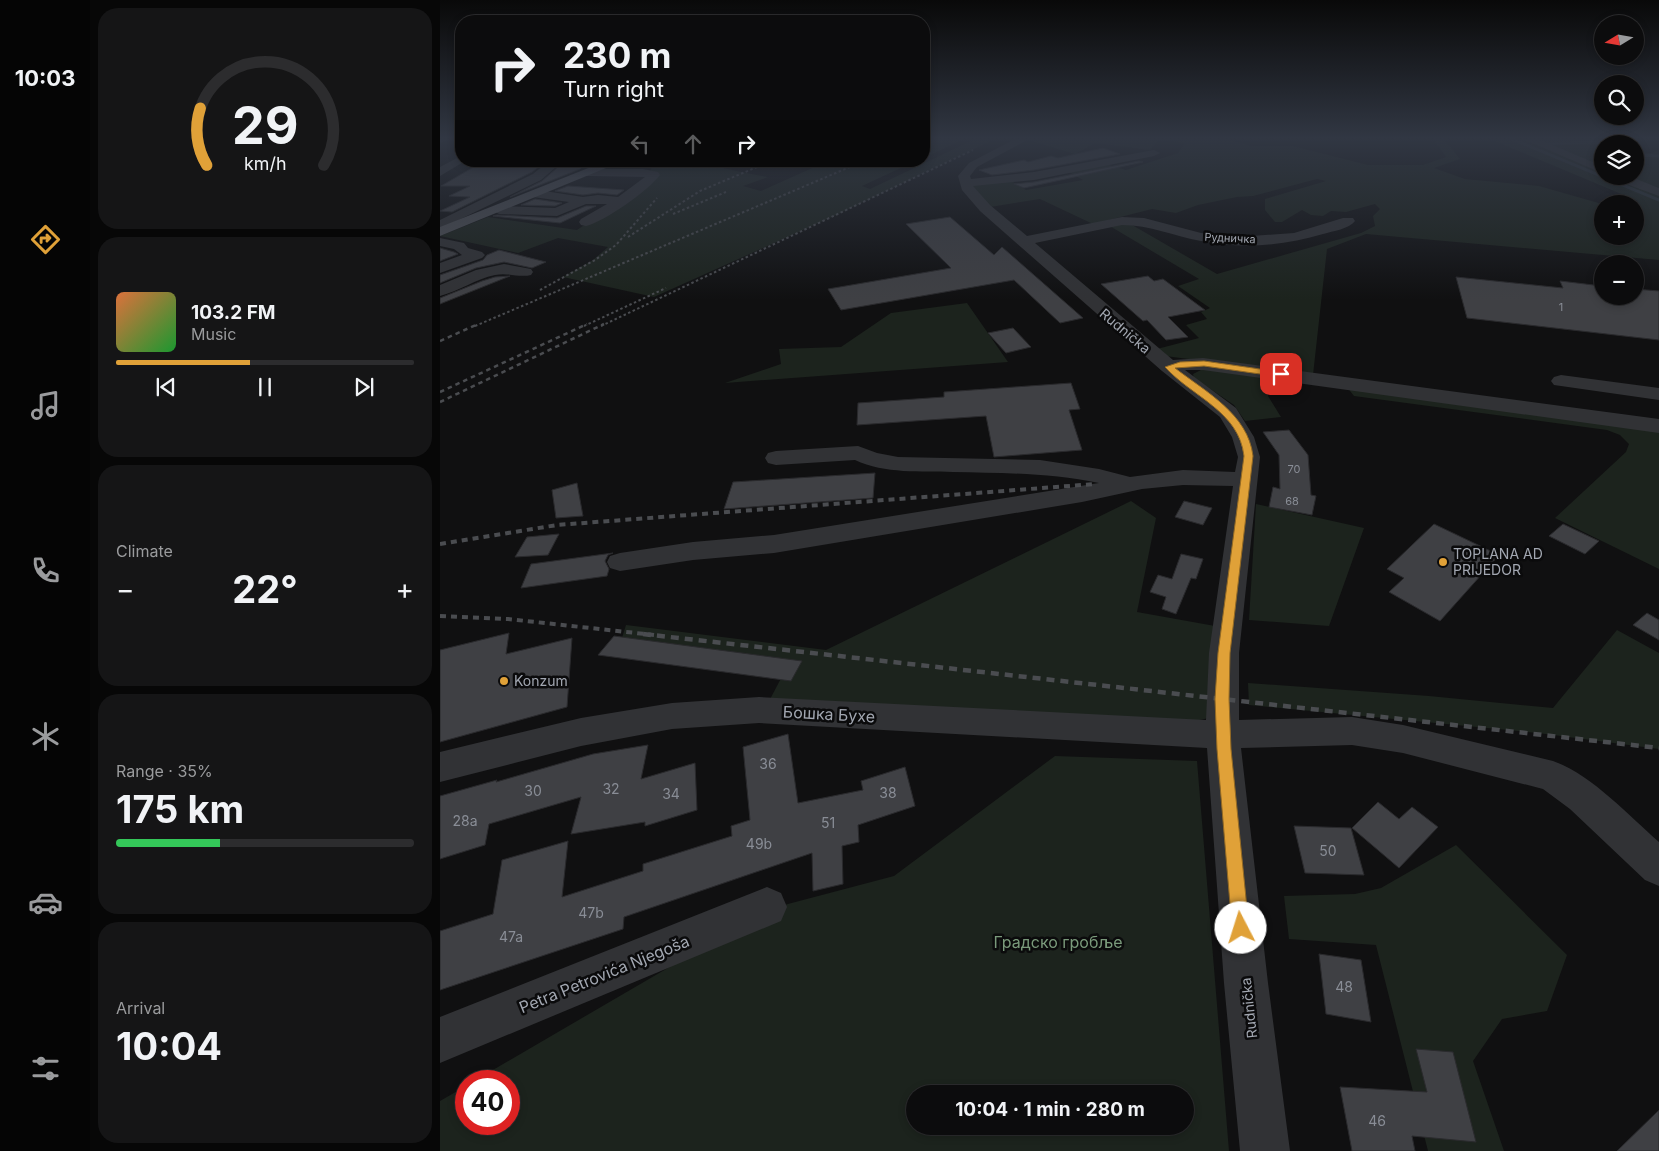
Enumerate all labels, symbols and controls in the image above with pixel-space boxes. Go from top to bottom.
north arrow [1594,15,1644,65]
map controls [1594,15,1644,305]
text: 230 m [563,34,671,76]
icon: right [480,35,545,100]
text: 10:03 [15,65,75,91]
button: search [1594,75,1644,125]
text: Turn right [563,76,664,102]
text: 29 [232,94,298,157]
icon: left [626,130,654,158]
icon: ahead [679,130,707,158]
icon: right [732,130,760,158]
button: layers [1594,135,1644,185]
text: km/h [244,153,286,174]
button: + [1594,195,1644,245]
icon: directions [28,222,63,257]
street label: Рудничка [1204,230,1256,246]
button: − [1594,255,1644,305]
house number: 1 [1559,300,1563,314]
text: 103.2 FM [191,301,276,324]
street label: Rudnička [1096,304,1154,357]
text: Music [191,324,236,344]
pin [1260,353,1302,395]
icon: arrive [1267,360,1295,388]
icon: previous [152,373,180,401]
icon: pause [251,373,279,401]
icon: next [350,373,378,401]
icon: music [28,388,63,423]
house number: 70 [1288,462,1301,476]
house number: 68 [1285,494,1299,508]
text: Climate [116,541,173,561]
place label: TOPLANA AD PRIJEDOR [1453,545,1543,578]
icon: phone [28,553,63,588]
marker: TOPLANA AD PRIJEDOR [1437,556,1449,568]
text: 22° [232,566,298,612]
text: − [116,572,135,606]
text: + [395,572,414,606]
place label: Konzum [514,672,568,689]
marker: Konzum [498,675,510,687]
street label: Бошка Бухе [782,702,876,726]
icon: climate [28,719,63,754]
house number: 36 [759,755,777,772]
text: Range · 35% [116,761,213,781]
house number: 32 [602,780,620,797]
house number: 30 [524,782,542,799]
house number: 38 [879,784,897,801]
house number: 34 [662,785,680,802]
text: 175 km [116,786,244,832]
house number: 28а [452,812,478,829]
house number: 51 [821,814,835,831]
house number: 49b [746,835,772,852]
house number: 50 [1319,842,1337,859]
icon: car [28,885,63,920]
position arrow [1214,901,1266,953]
house number: 47b [578,904,604,921]
house number: 47a [499,928,523,945]
street label: Petra Petrovića Njegoša [516,931,692,1017]
park label: Градско гробље [993,932,1123,952]
street label: Rudnička [1237,977,1260,1039]
house number: 48 [1335,978,1353,995]
text: Arrival [116,998,165,1018]
text: 10:04 [116,1023,222,1069]
icon: filters [28,1051,63,1086]
speed limit sign: 40 [455,1070,520,1135]
text: 10:04 · 1 min · 280 m [955,1098,1145,1121]
house number: 46 [1368,1112,1386,1129]

